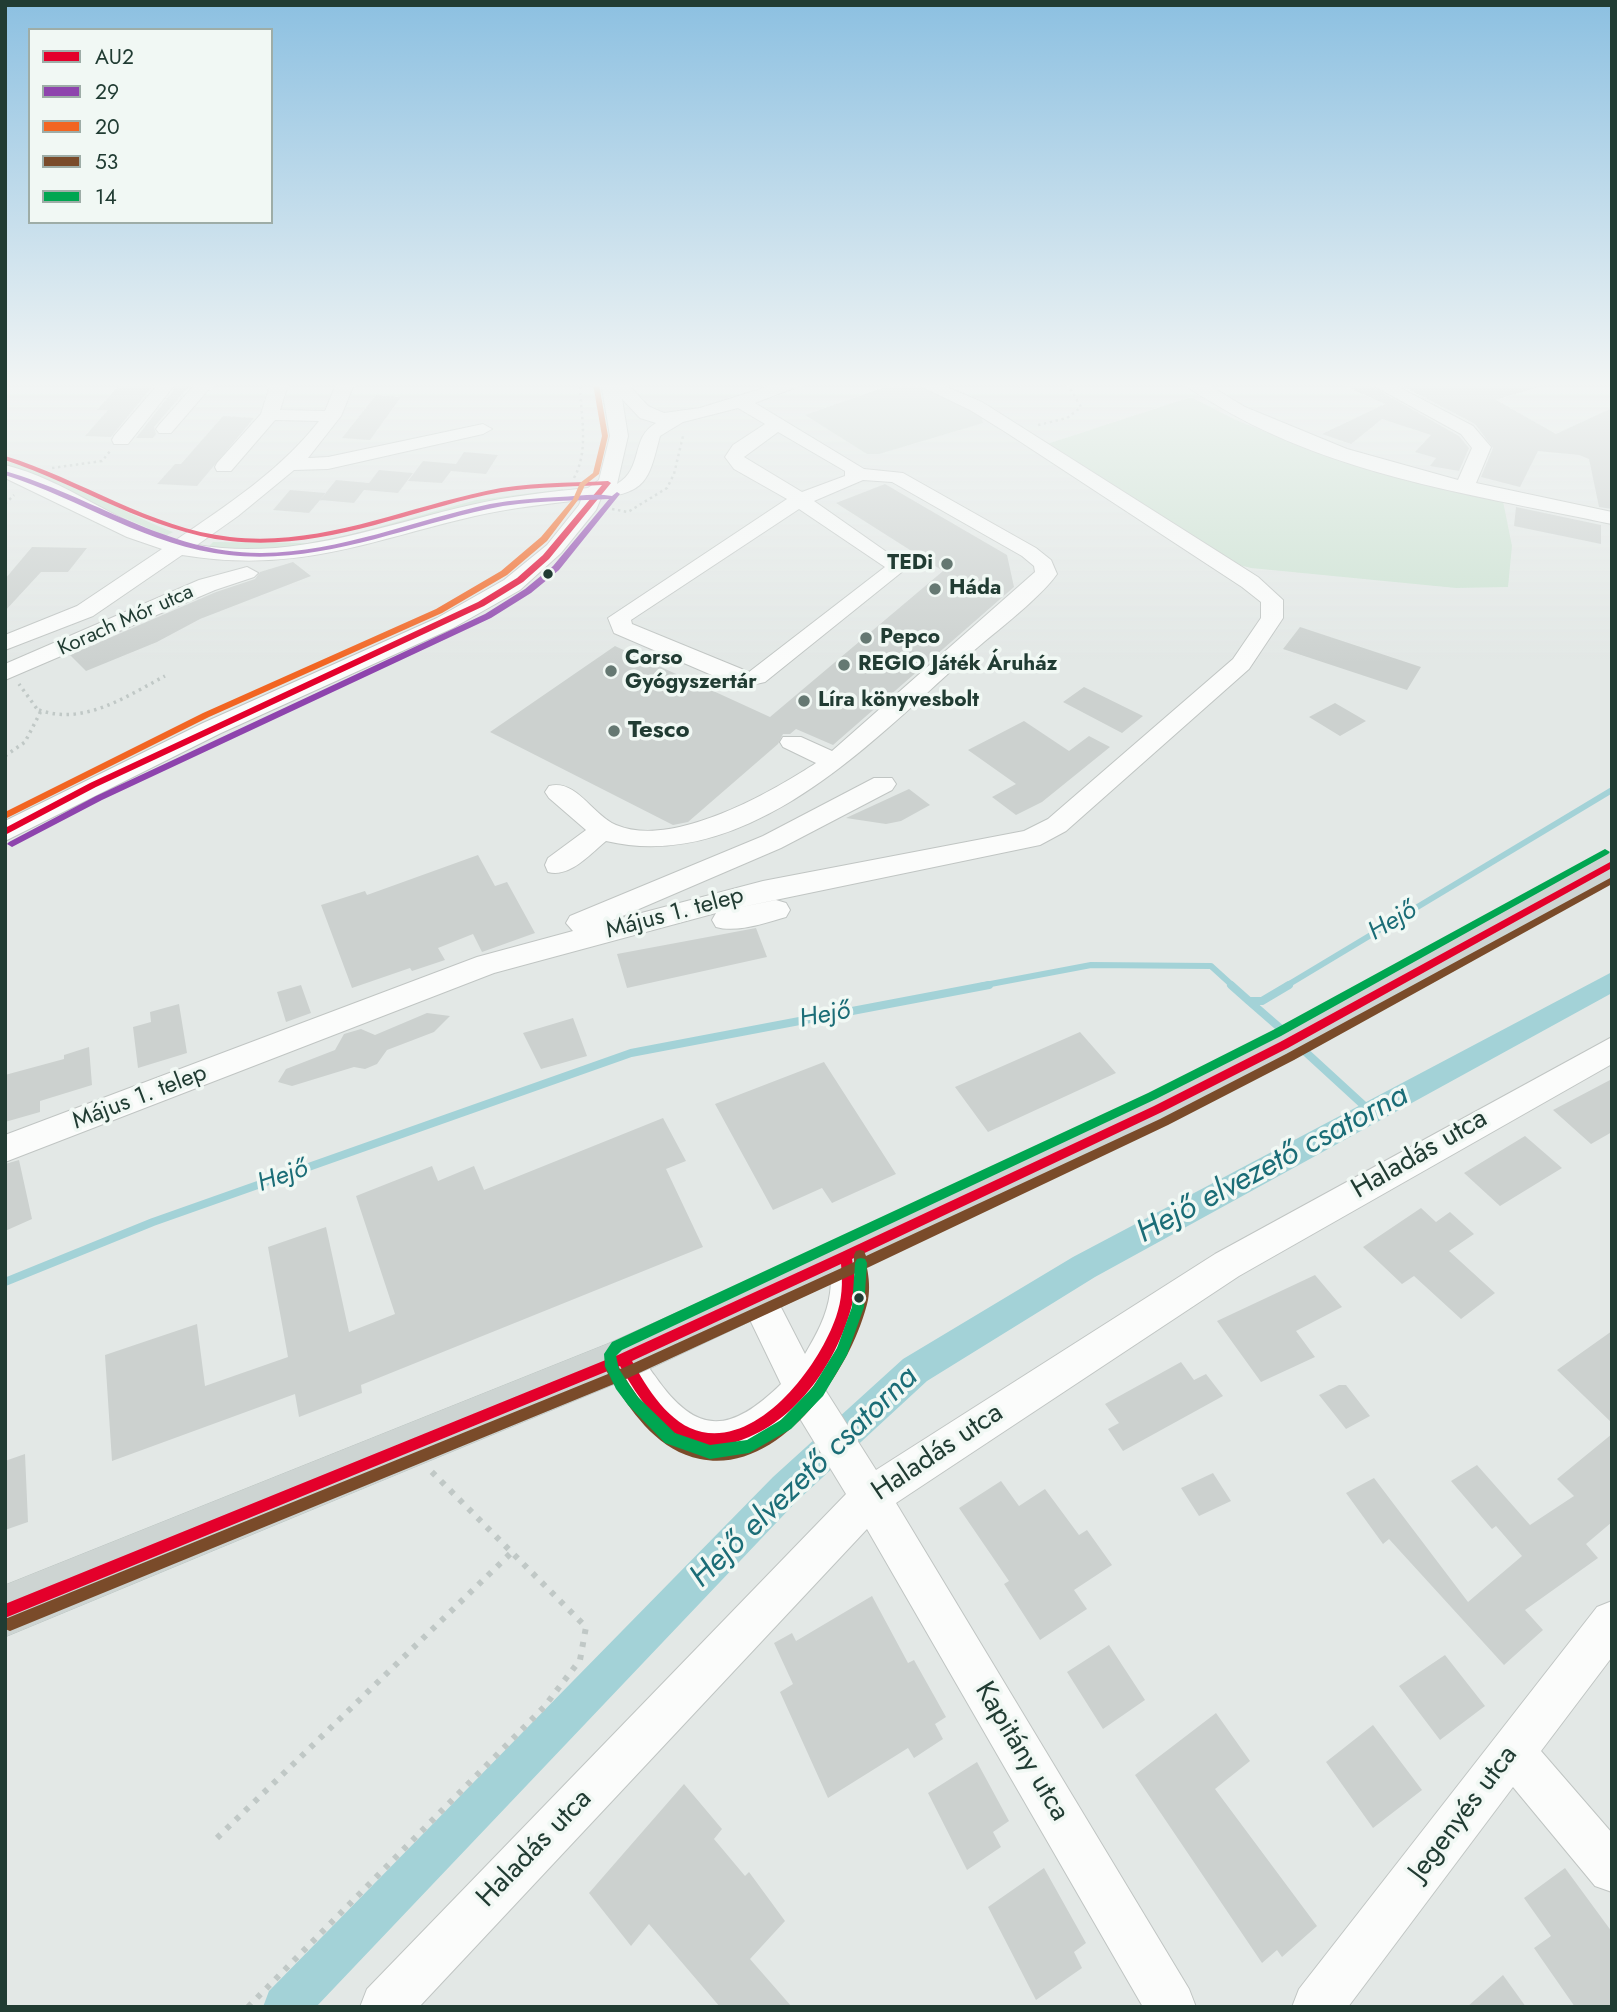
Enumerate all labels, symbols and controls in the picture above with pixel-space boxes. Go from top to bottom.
legend [28,28,273,224]
text: AU2 [95,42,134,72]
text: 29 [95,77,119,107]
text: 20 [95,112,120,142]
text: 53 [95,147,118,177]
text: 14 [95,182,117,212]
place label: TEDi [887,551,933,577]
marker: TEDi [939,556,955,572]
unlabelled marker [541,567,555,581]
place label: Háda [949,576,1001,602]
street label: Korach Mór utca [54,580,198,662]
marker: Háda [927,581,943,597]
place label: Pepco [880,625,940,651]
marker: Pepco [858,630,874,646]
place label: Corso Gyógyszertár [625,646,757,696]
place label: REGIO Játék Áruház [858,652,1058,678]
marker: REGIO Játék Áruház [836,657,852,673]
marker: Corso Gyógyszertár [603,663,619,679]
place label: Líra könyvesbolt [818,688,979,714]
marker: Líra könyvesbolt [796,693,812,709]
place label: Tesco [628,717,690,745]
marker: Tesco [606,723,622,739]
street label: Május 1. telep [603,882,747,946]
water label: Hejő [1363,895,1423,949]
water label: Hejő [797,996,853,1036]
street label: Május 1. telep [69,1059,211,1137]
water label: Hejő elvezető csatorna [1130,1077,1416,1253]
street label: Haladás utca [1346,1103,1494,1207]
water label: Hejő [254,1154,312,1200]
unlabelled marker [852,1291,866,1305]
water label: Hejő elvezető csatorna [683,1359,927,1597]
street label: Haladás utca [866,1397,1010,1509]
street label: Kapitány utca [966,1676,1076,1828]
street label: Jegenyés utca [1402,1740,1526,1888]
street label: Haladás utca [471,1783,599,1915]

